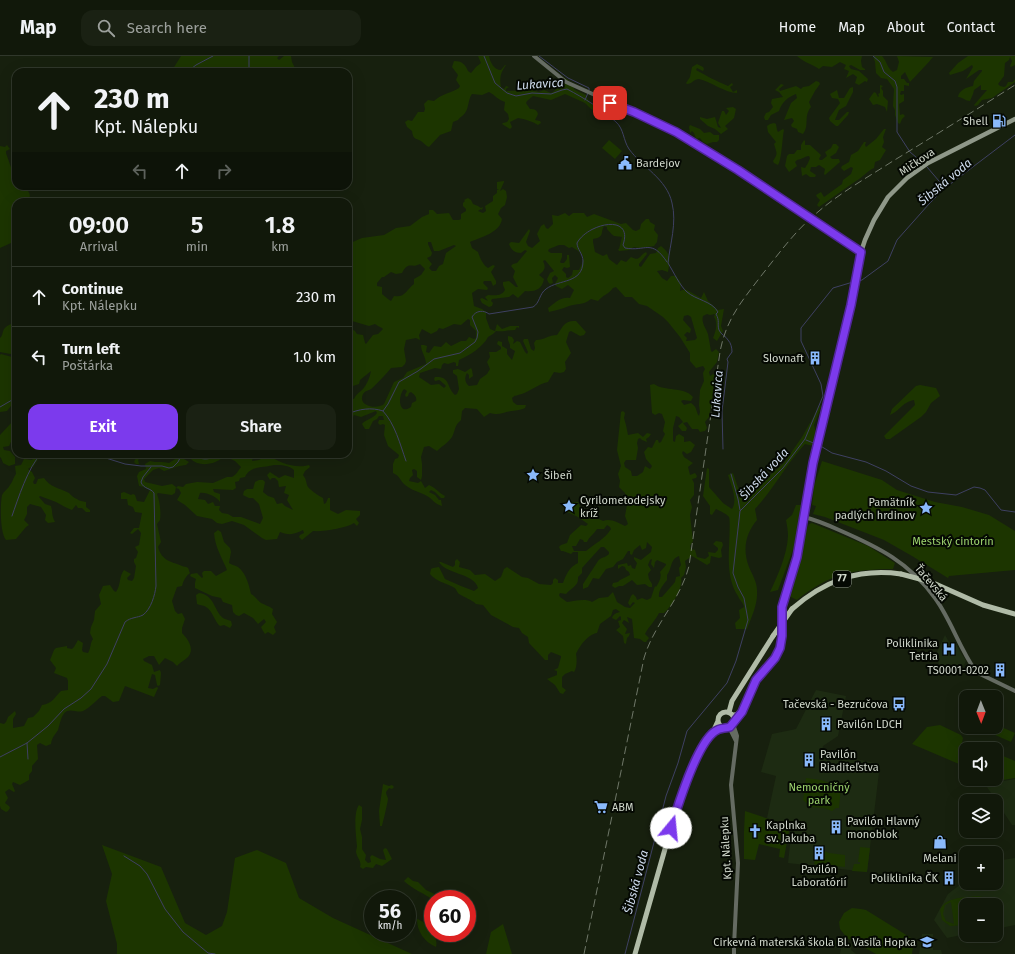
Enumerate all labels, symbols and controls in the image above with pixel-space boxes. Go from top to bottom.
search box [81,10,361,46]
text: Map [20,16,57,39]
icon: search [95,17,117,39]
text: Search here [127,19,207,37]
text: Home [779,19,816,36]
text: Map [838,19,865,36]
text: About [887,19,925,36]
text: Contact [947,19,995,36]
water label: Lukavica [516,75,564,93]
text: 230 m [94,82,170,115]
icon: ahead [28,84,80,136]
pin [593,86,627,120]
icon: arrive [599,92,621,114]
fuel station icon: Shell [991,113,1007,129]
place label: Shell [963,115,988,128]
text: Kpt. Nálepku [94,116,198,138]
street label: Mičkova [897,145,937,179]
public building icon: Bardejov [617,155,633,171]
water label: Šibská voda [914,155,975,209]
place label: Bardejov [636,157,681,170]
icon: left [129,160,151,182]
icon: ahead [171,160,193,182]
icon: right [213,160,235,182]
text: 09:00 [69,211,129,239]
text: 5 [191,211,203,239]
text: 1.8 [265,211,295,239]
text: Arrival [80,239,118,254]
text: min [186,239,208,254]
text: km [271,239,289,254]
text: Continue [62,280,123,298]
icon: ahead [28,286,50,308]
text: 230 m [296,288,336,306]
text: Kpt. Nálepku [62,298,137,313]
text: Turn left [62,340,120,358]
icon: left [28,346,50,368]
text: 1.0 km [293,348,336,366]
building icon: Slovnaft [807,350,823,366]
place label: Slovnaft [763,352,804,365]
text: Poštárka [62,358,113,373]
water label: Lukavica [708,370,726,418]
button: Exit [28,404,178,450]
button: Share [186,404,336,450]
water label: Šibská voda [735,445,792,503]
place icon: Šibeň [525,467,541,483]
place label: Šibeň [544,468,572,482]
place label: Cyrilometodejsky kríž [580,494,666,520]
place label: Pamätník padlých hrdinov [835,496,916,522]
place icon: Cyrilometodejsky kríž [561,498,577,514]
place icon: Pamätník padlých hrdinov [918,500,934,516]
park label: Mestský cintorín [912,535,994,548]
street label: Ťačevská [912,561,951,604]
road number: 77 [833,571,851,587]
place label: Poliklinika Tetria [886,637,938,663]
hospital icon: Poliklinika Tetria [941,641,957,657]
building icon: TS0001-0202 [992,662,1008,678]
place label: TS0001-0202 [927,664,989,677]
north arrow [959,690,1003,734]
map controls [959,690,1003,942]
bus stop icon: Tačevská - Bezručova [891,696,907,712]
place label: Tačevská - Bezručova [783,698,888,711]
building icon: Pavilón LDCH [818,716,834,732]
place label: Pavilón LDCH [837,718,902,731]
button: sound [959,742,1003,786]
place label: Pavilón Riaditeľstva [820,748,879,774]
building icon: Pavilón Riaditeľstva [801,752,817,768]
park label: Nemocničný park [788,781,850,807]
button: layers [959,794,1003,838]
supermarket icon: ABM [593,799,609,815]
place label: ABM [612,801,634,814]
position arrow [650,807,692,849]
place label: Pavilón Hlavný monoblok [847,815,920,841]
street label: Kpt. Nálepku [718,816,734,880]
place label: Kaplnka sv. Jakuba [766,819,815,845]
building icon: Pavilón Hlavný monoblok [828,819,844,835]
church icon: Kaplnka sv. Jakuba [747,823,763,839]
shop icon: Melani [932,834,948,850]
building icon: Pavilón Laboratórií [811,845,827,861]
button: + [959,846,1003,890]
water label: Šibská voda [620,848,651,916]
place label: Melani [923,852,957,865]
place label: Pavilón Laboratórií [792,863,847,889]
building icon: Poliklinika ČK [941,870,957,886]
place label: Poliklinika ČK [871,871,939,885]
speed limit sign: 60 [424,890,476,942]
button: − [959,898,1003,942]
text: 56 [379,899,401,923]
text: km/h [378,920,402,932]
school or university icon: Cirkevná materská škola Bl. Vasiľa Hopka [919,934,935,950]
place label: Cirkevná materská škola Bl. Vasiľa Hopka [713,936,916,949]

